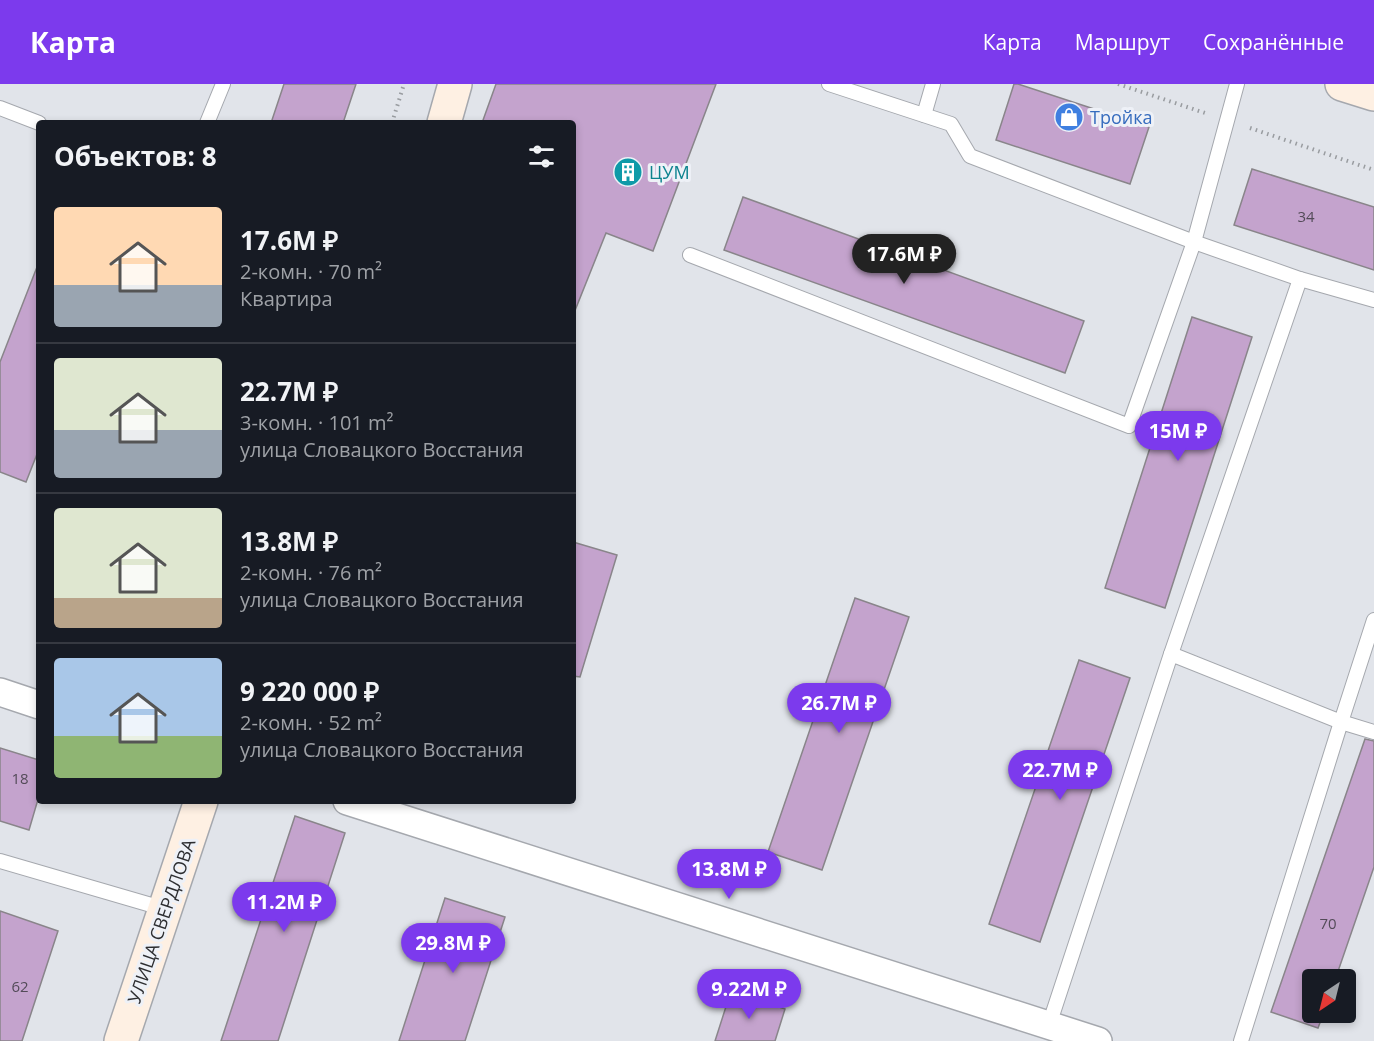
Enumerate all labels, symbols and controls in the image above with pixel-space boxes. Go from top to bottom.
text: Карта [30,23,116,61]
text: Карта [983,28,1042,56]
text: Маршрут [1075,28,1170,56]
text: Сохранённые [1203,28,1344,56]
shop icon: Тройка [1053,101,1085,133]
place label: Тройка [1090,105,1153,129]
text: Объектов: 8 [54,138,217,174]
icon: filters [525,140,558,173]
building icon: ЦУМ [612,156,644,188]
place label: ЦУМ [649,160,690,184]
house number: 34 [1297,206,1315,226]
text: 17.6M ₽ [240,222,338,258]
icon: home [102,231,174,303]
pin: 17.6M ₽ [849,234,959,285]
text: 17.6M ₽ [866,240,942,267]
text: 2-комн. · 70 m² [240,258,382,285]
text: Квартира [240,285,333,312]
text: 22.7M ₽ [240,373,338,409]
icon: home [102,382,174,454]
text: 3-комн. · 101 m² [240,409,393,436]
pin: 15M ₽ [1136,411,1220,462]
text: 15M ₽ [1149,417,1207,444]
text: улица Словацкого Восстания [240,436,524,463]
text: 13.8M ₽ [240,523,338,559]
icon: home [102,532,174,604]
text: 2-комн. · 76 m² [240,559,382,586]
text: улица Словацкого Восстания [240,586,524,613]
text: 9 220 000 ₽ [240,673,379,709]
icon: home [102,682,174,754]
pin: 26.7M ₽ [784,683,894,734]
text: 26.7M ₽ [801,689,877,716]
text: 2-комн. · 52 m² [240,709,382,736]
text: улица Словацкого Восстания [240,736,524,763]
pin: 22.7M ₽ [1005,750,1115,801]
text: 22.7M ₽ [1022,756,1098,783]
house number: 18 [11,768,29,788]
street label: УЛИЦА СВЕРДЛОВА [122,835,201,1006]
pin: 13.8M ₽ [674,849,784,900]
text: 13.8M ₽ [691,855,767,882]
pin: 11.2M ₽ [229,882,339,933]
text: 11.2M ₽ [246,888,322,915]
house number: 70 [1319,913,1337,933]
pin: 29.8M ₽ [398,923,508,974]
text: 29.8M ₽ [415,929,491,956]
pin: 9.22M ₽ [694,969,804,1020]
north arrow [1302,969,1356,1023]
map controls [1302,969,1356,1023]
text: 9.22M ₽ [711,975,787,1002]
house number: 62 [11,976,29,996]

